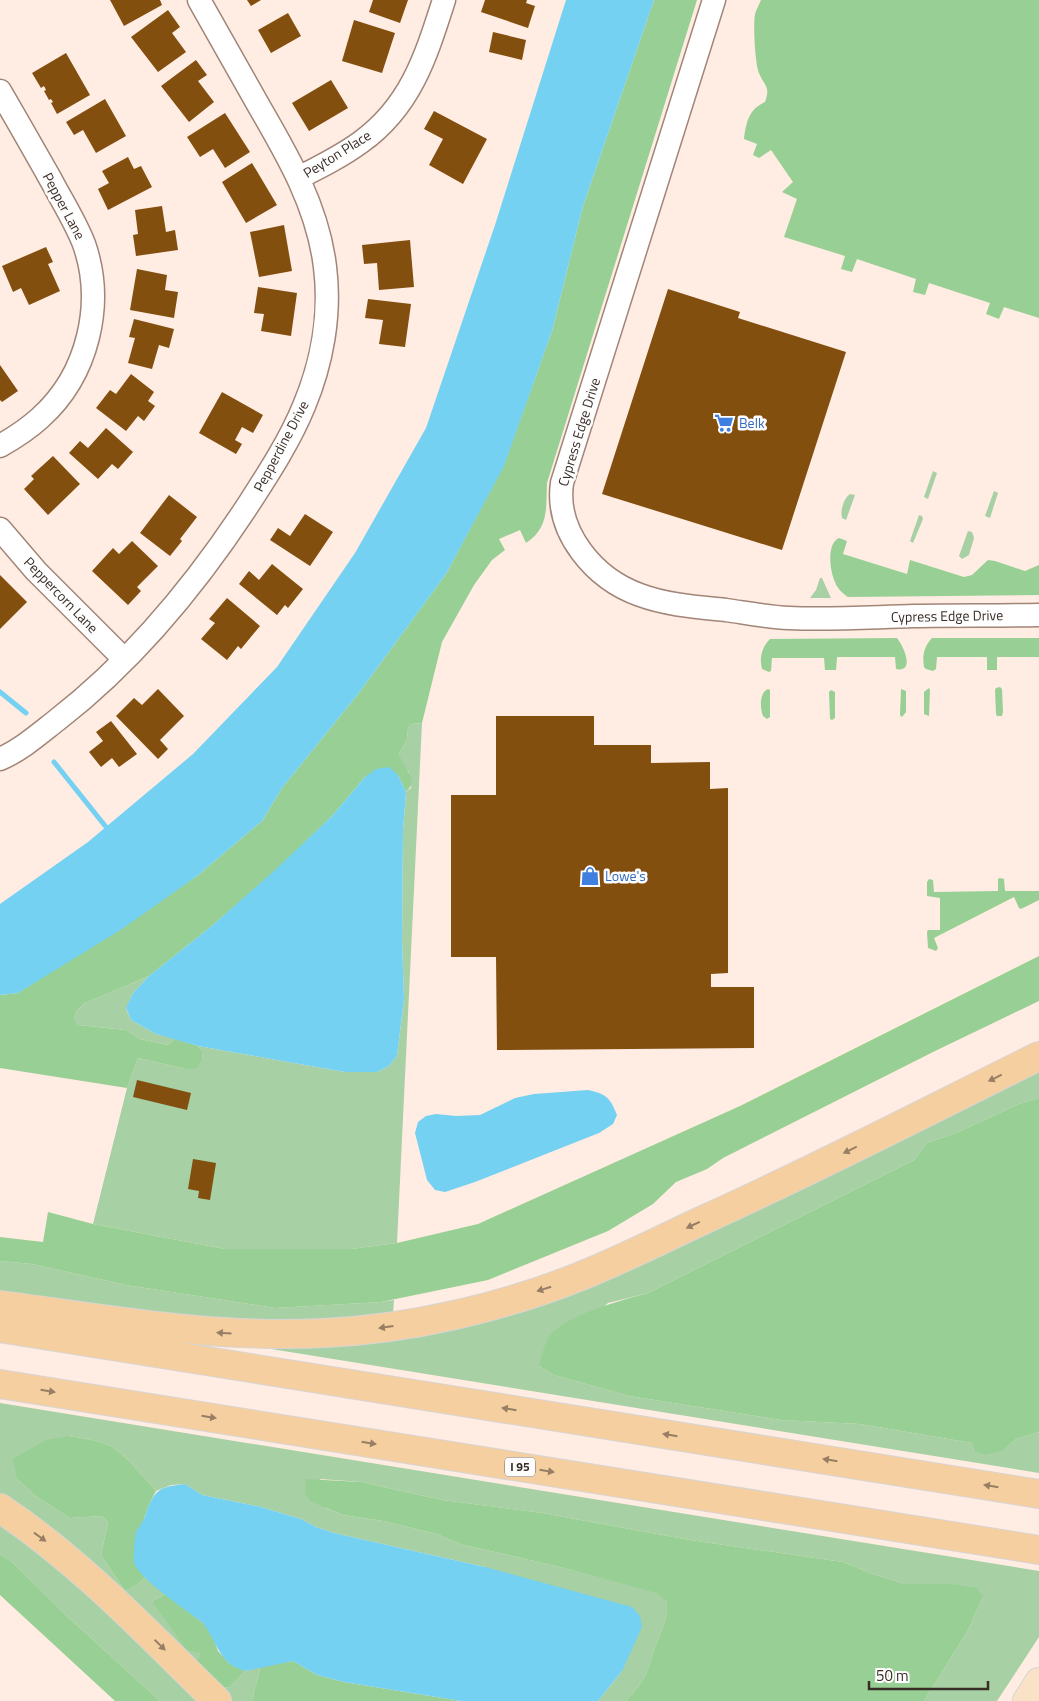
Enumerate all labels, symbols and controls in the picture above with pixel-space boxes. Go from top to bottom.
street label: Peyton Place [299,124,375,183]
street label: Pepper Lane [38,168,91,243]
street label: Cypress Edge Drive [552,375,605,489]
street label: Pepperdine Drive [248,396,313,495]
supermarket icon: Belk [713,412,735,434]
place label: Belk [739,412,765,433]
street label: Peppercorn Lane [19,552,103,638]
street label: Cypress Edge Drive [891,604,1003,627]
shop icon: Lowe's [579,865,601,887]
place label: Lowe's [605,865,646,886]
one-way arrow [988,1074,1003,1082]
one-way arrow [842,1146,857,1154]
one-way arrow [686,1221,700,1229]
one-way arrow [537,1286,552,1293]
one-way arrow [378,1323,394,1331]
one-way arrow [216,1328,232,1336]
one-way arrow [40,1388,56,1396]
one-way arrow [501,1405,517,1413]
one-way arrow [201,1413,217,1421]
one-way arrow [662,1430,678,1438]
one-way arrow [361,1439,377,1447]
one-way arrow [822,1456,838,1464]
road number: I 95 [505,1458,535,1476]
one-way arrow [539,1468,555,1476]
one-way arrow [982,1482,998,1490]
one-way arrow [33,1532,47,1542]
one-way arrow [154,1639,166,1651]
scale bar [869,1658,988,1690]
text: 50 m [876,1664,909,1687]

